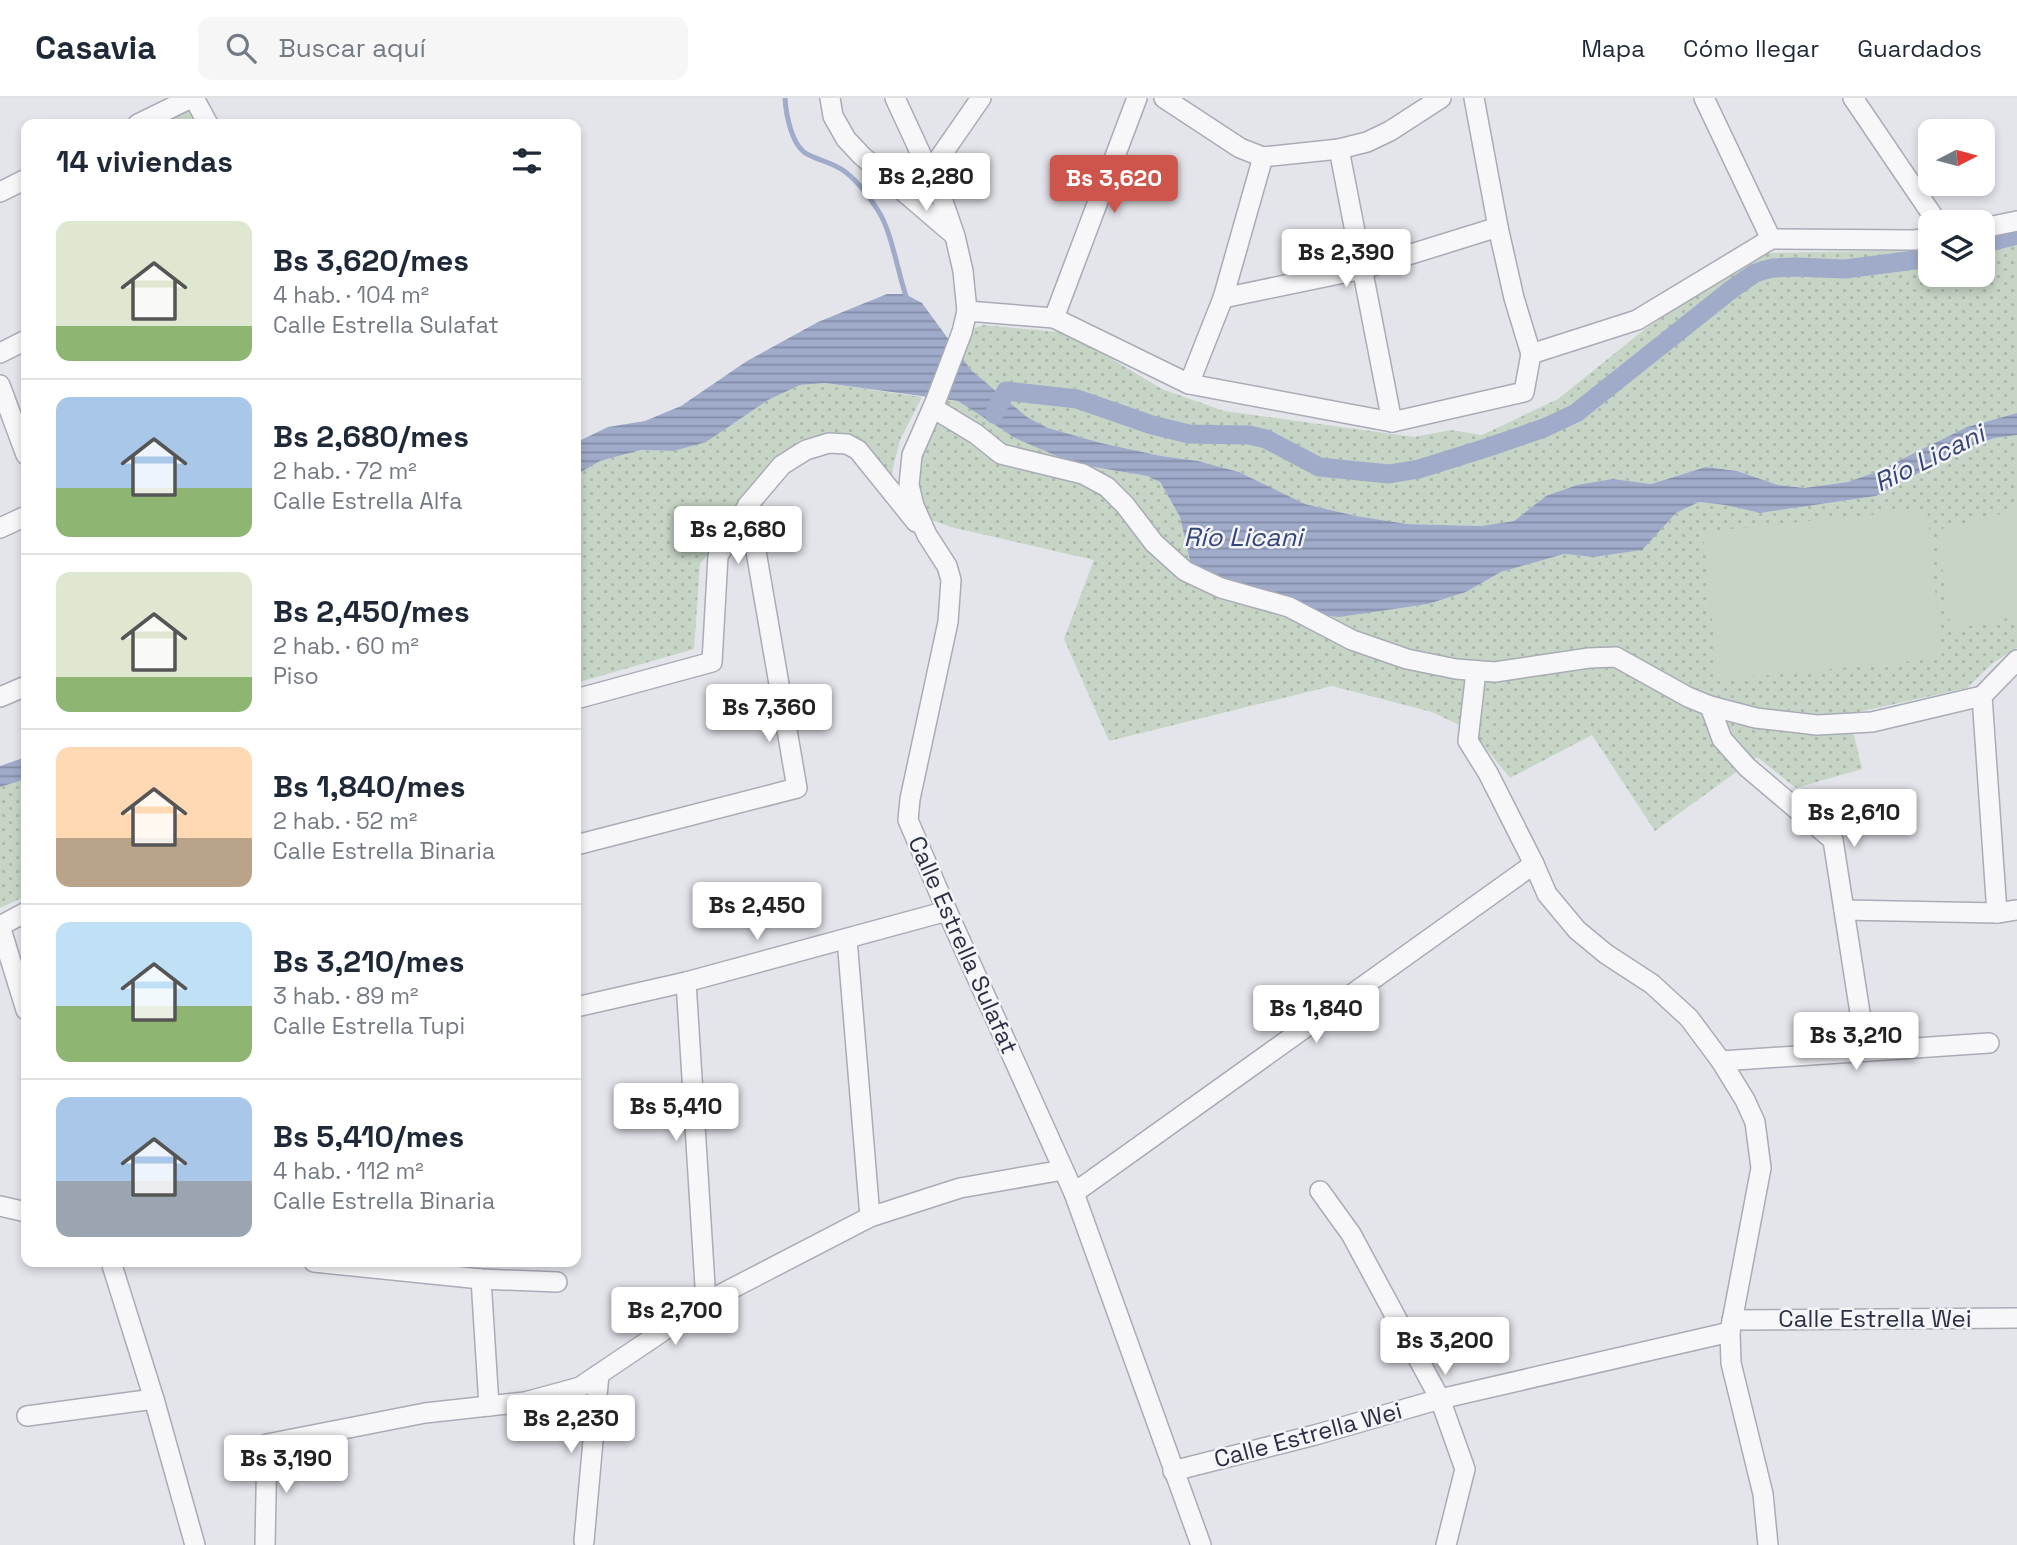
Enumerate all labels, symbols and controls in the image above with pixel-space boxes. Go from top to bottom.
search box [198,17,688,80]
text: Casavia [35,27,156,69]
icon: search [222,29,260,67]
text: Buscar aquí [278,31,426,65]
text: Mapa [1581,33,1645,64]
text: Cómo llegar [1683,33,1819,64]
text: Guardados [1857,33,1982,64]
north arrow [1918,119,1995,196]
map controls [1918,119,1995,287]
text: 14 viviendas [56,142,233,181]
icon: filters [508,142,546,180]
pin: Bs 2,280 [854,153,998,213]
pin: Bs 3,620 [1042,156,1186,215]
text: Bs 2,280 [878,161,974,191]
text: Bs 3,620 [1066,163,1162,193]
button: layers [1918,210,1995,287]
pin: Bs 2,390 [1274,230,1418,289]
text: Bs 2,390 [1298,237,1394,267]
text: Bs 3,620/mes [273,241,469,280]
icon: home [112,249,196,333]
text: 4 hab. · 104 m² [273,280,429,310]
text: Calle Estrella Sulafat [273,310,499,340]
water label: Río Licani [1868,416,1992,499]
text: Bs 2,680/mes [273,417,469,456]
icon: home [112,425,196,509]
text: 2 hab. · 72 m² [273,456,417,486]
text: Calle Estrella Alfa [273,486,462,516]
pin: Bs 2,680 [666,506,810,566]
text: Bs 2,680 [690,514,786,544]
water label: Río Licani [1184,520,1305,554]
text: Bs 2,450/mes [273,592,470,631]
icon: home [112,600,196,684]
text: 2 hab. · 60 m² [273,631,419,661]
text: Piso [273,661,319,691]
pin: Bs 7,360 [697,684,841,744]
text: Bs 7,360 [722,692,816,722]
text: Bs 1,840/mes [273,767,465,806]
icon: home [112,775,196,859]
pin: Bs 2,610 [1782,790,1926,849]
text: Bs 2,610 [1808,797,1900,827]
text: 2 hab. · 52 m² [273,806,418,836]
street label: Calle Estrella Sulafat [901,831,1026,1059]
text: Calle Estrella Binaria [273,836,495,866]
pin: Bs 2,450 [685,882,829,942]
text: Bs 2,450 [709,890,805,920]
text: Bs 3,210/mes [273,942,464,981]
icon: home [112,950,196,1034]
text: 3 hab. · 89 m² [273,981,418,1011]
pin: Bs 1,840 [1244,986,1388,1045]
text: Bs 1,840 [1269,993,1363,1023]
text: Calle Estrella Tupi [273,1011,465,1041]
pin: Bs 3,210 [1784,1012,1928,1072]
text: Bs 3,210 [1810,1020,1902,1050]
pin: Bs 5,410 [604,1084,748,1143]
text: Bs 5,410 [630,1091,722,1121]
text: Bs 5,410/mes [273,1117,464,1156]
icon: home [112,1125,196,1209]
text: 4 hab. · 112 m² [273,1156,424,1186]
text: Calle Estrella Binaria [273,1186,495,1216]
pin: Bs 2,700 [603,1288,747,1347]
text: Bs 2,700 [627,1295,723,1325]
street label: Calle Estrella Wei [1778,1303,1972,1334]
pin: Bs 3,200 [1373,1318,1517,1377]
text: Bs 3,200 [1396,1325,1494,1355]
street label: Calle Estrella Wei [1210,1395,1405,1475]
pin: Bs 2,230 [499,1396,643,1455]
text: Bs 2,230 [523,1403,619,1433]
pin: Bs 3,190 [214,1436,358,1495]
text: Bs 3,190 [240,1443,332,1473]

